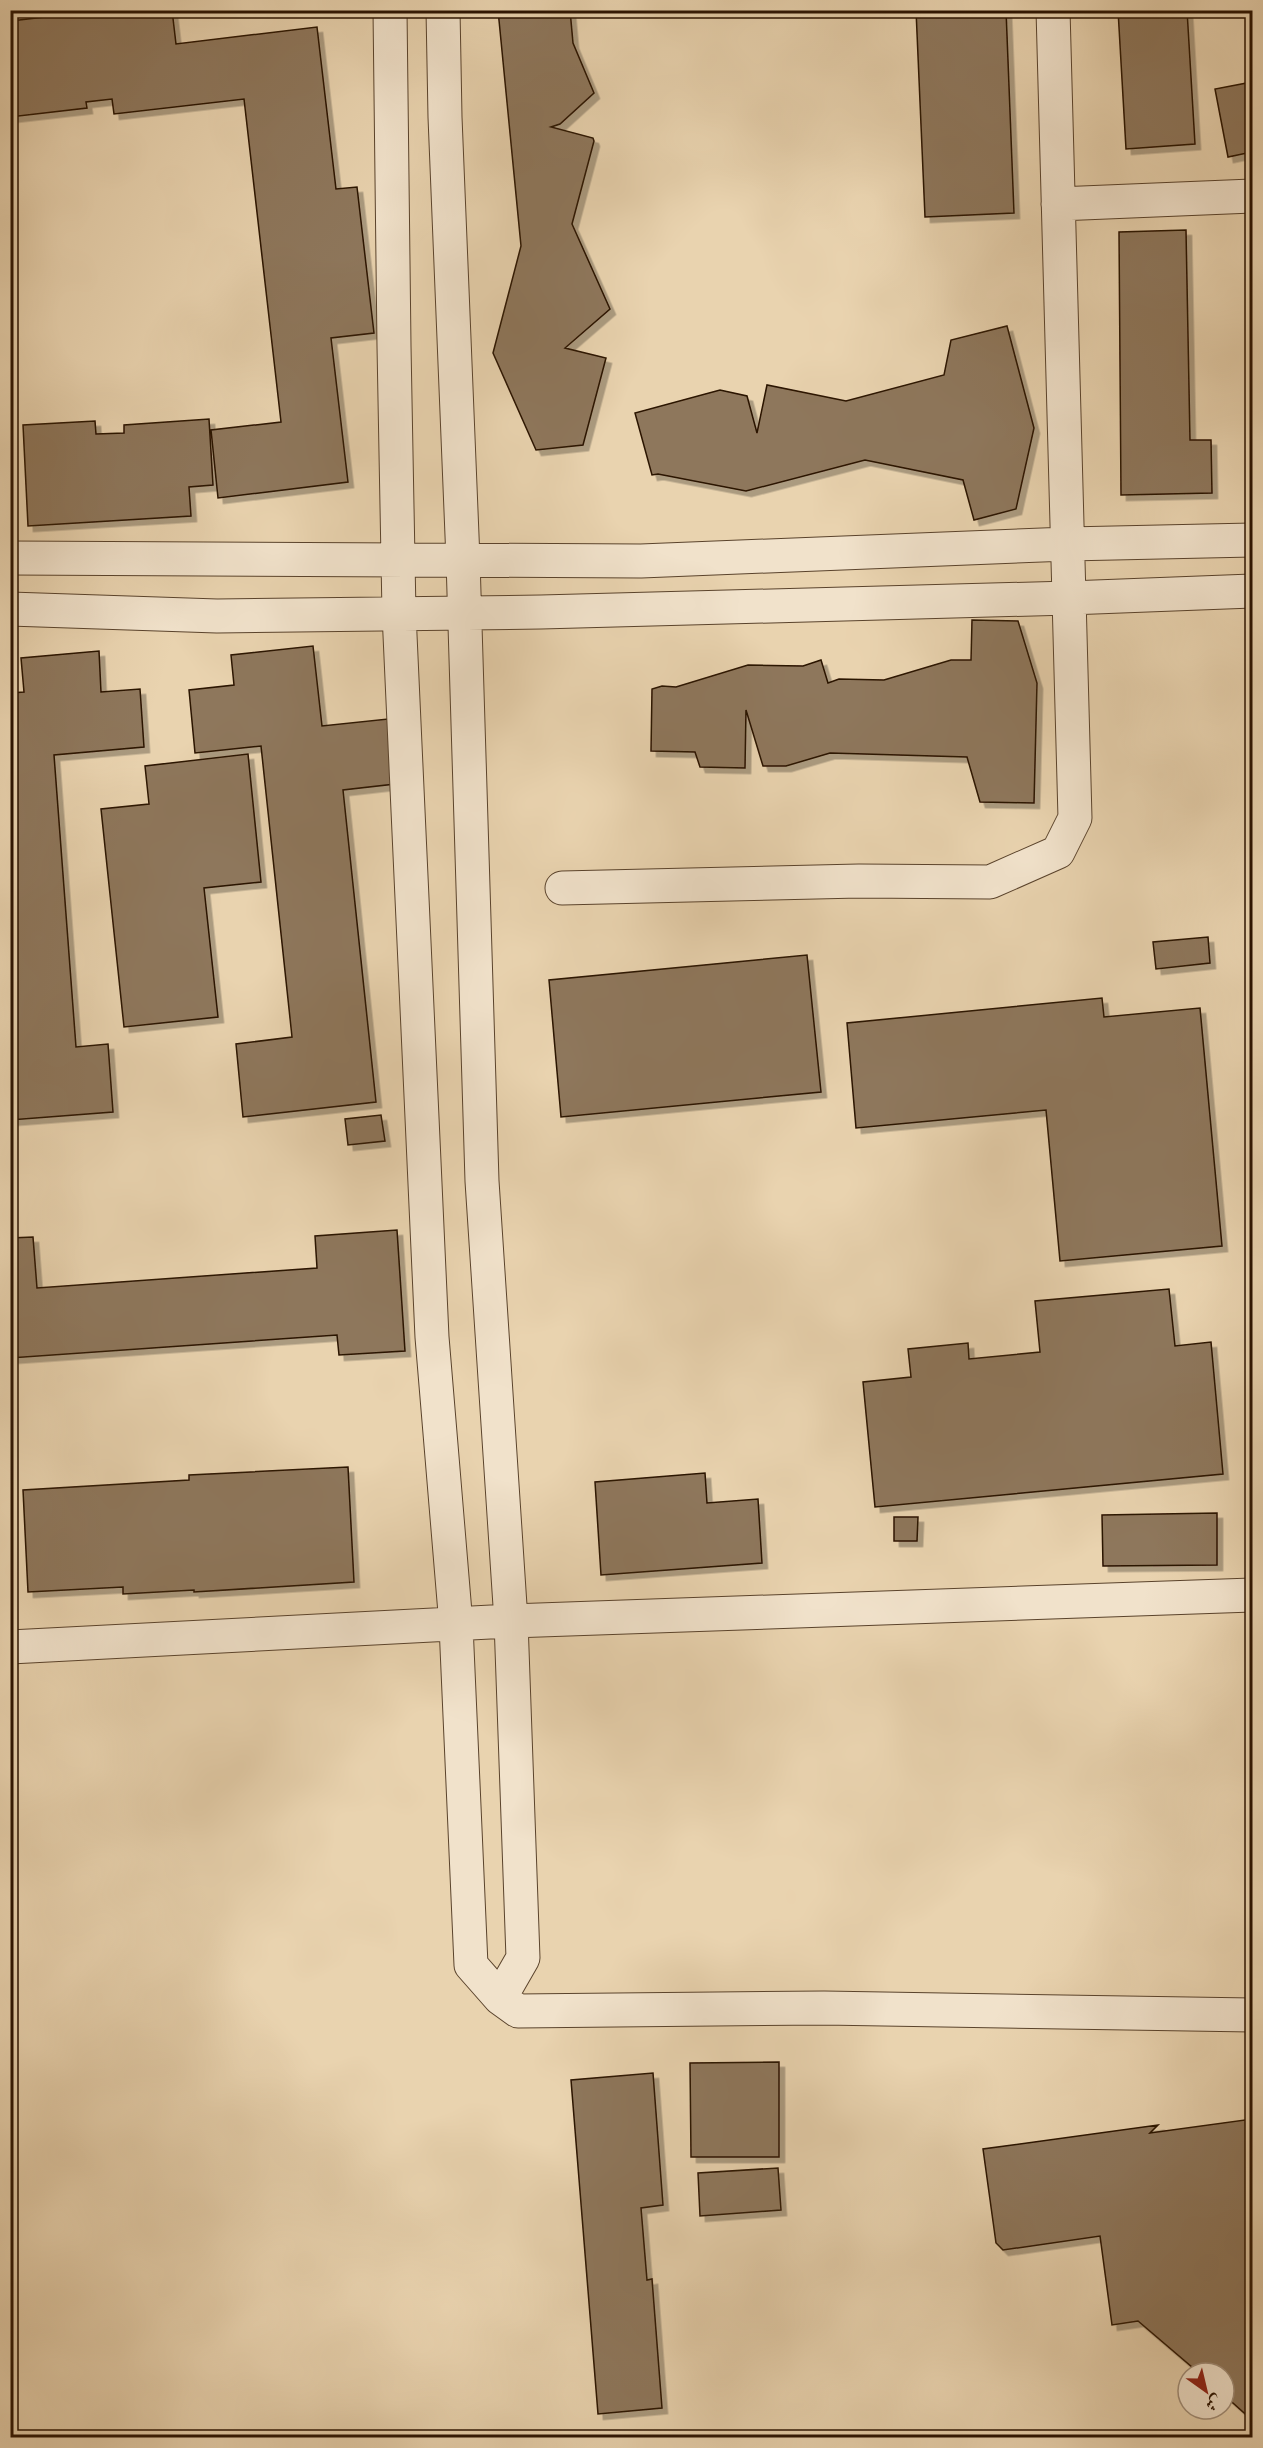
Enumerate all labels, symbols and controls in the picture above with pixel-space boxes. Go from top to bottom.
north arrow [1176,2361,1236,2421]
text: ش [1202,2390,1226,2415]

